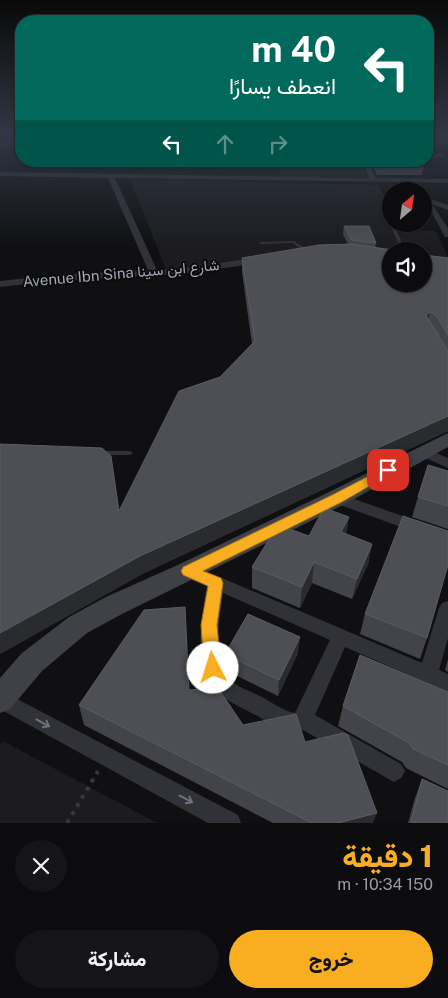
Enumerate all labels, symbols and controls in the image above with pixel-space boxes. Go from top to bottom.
text: 40 m [251,29,336,70]
icon: left [354,35,419,100]
text: انعطف يسارًا [229,73,336,99]
icon: left [158,130,186,158]
icon: ahead [211,130,239,158]
icon: right [264,130,292,158]
north arrow [382,182,432,232]
map controls [382,182,432,292]
button: sound [382,242,432,292]
street label: Avenue Ibn Sina شارع ابن سينا [22,256,221,293]
pin [367,449,409,491]
icon: arrive [374,456,402,484]
position arrow [186,641,238,693]
one-way arrow [35,718,50,728]
one-way arrow [178,795,193,805]
text: 1 دقيقة [342,838,433,874]
button: close [15,840,67,892]
text: 150 m · 10:34 [337,875,433,894]
button: مشاركة [15,930,219,988]
button: خروج [229,930,433,988]

